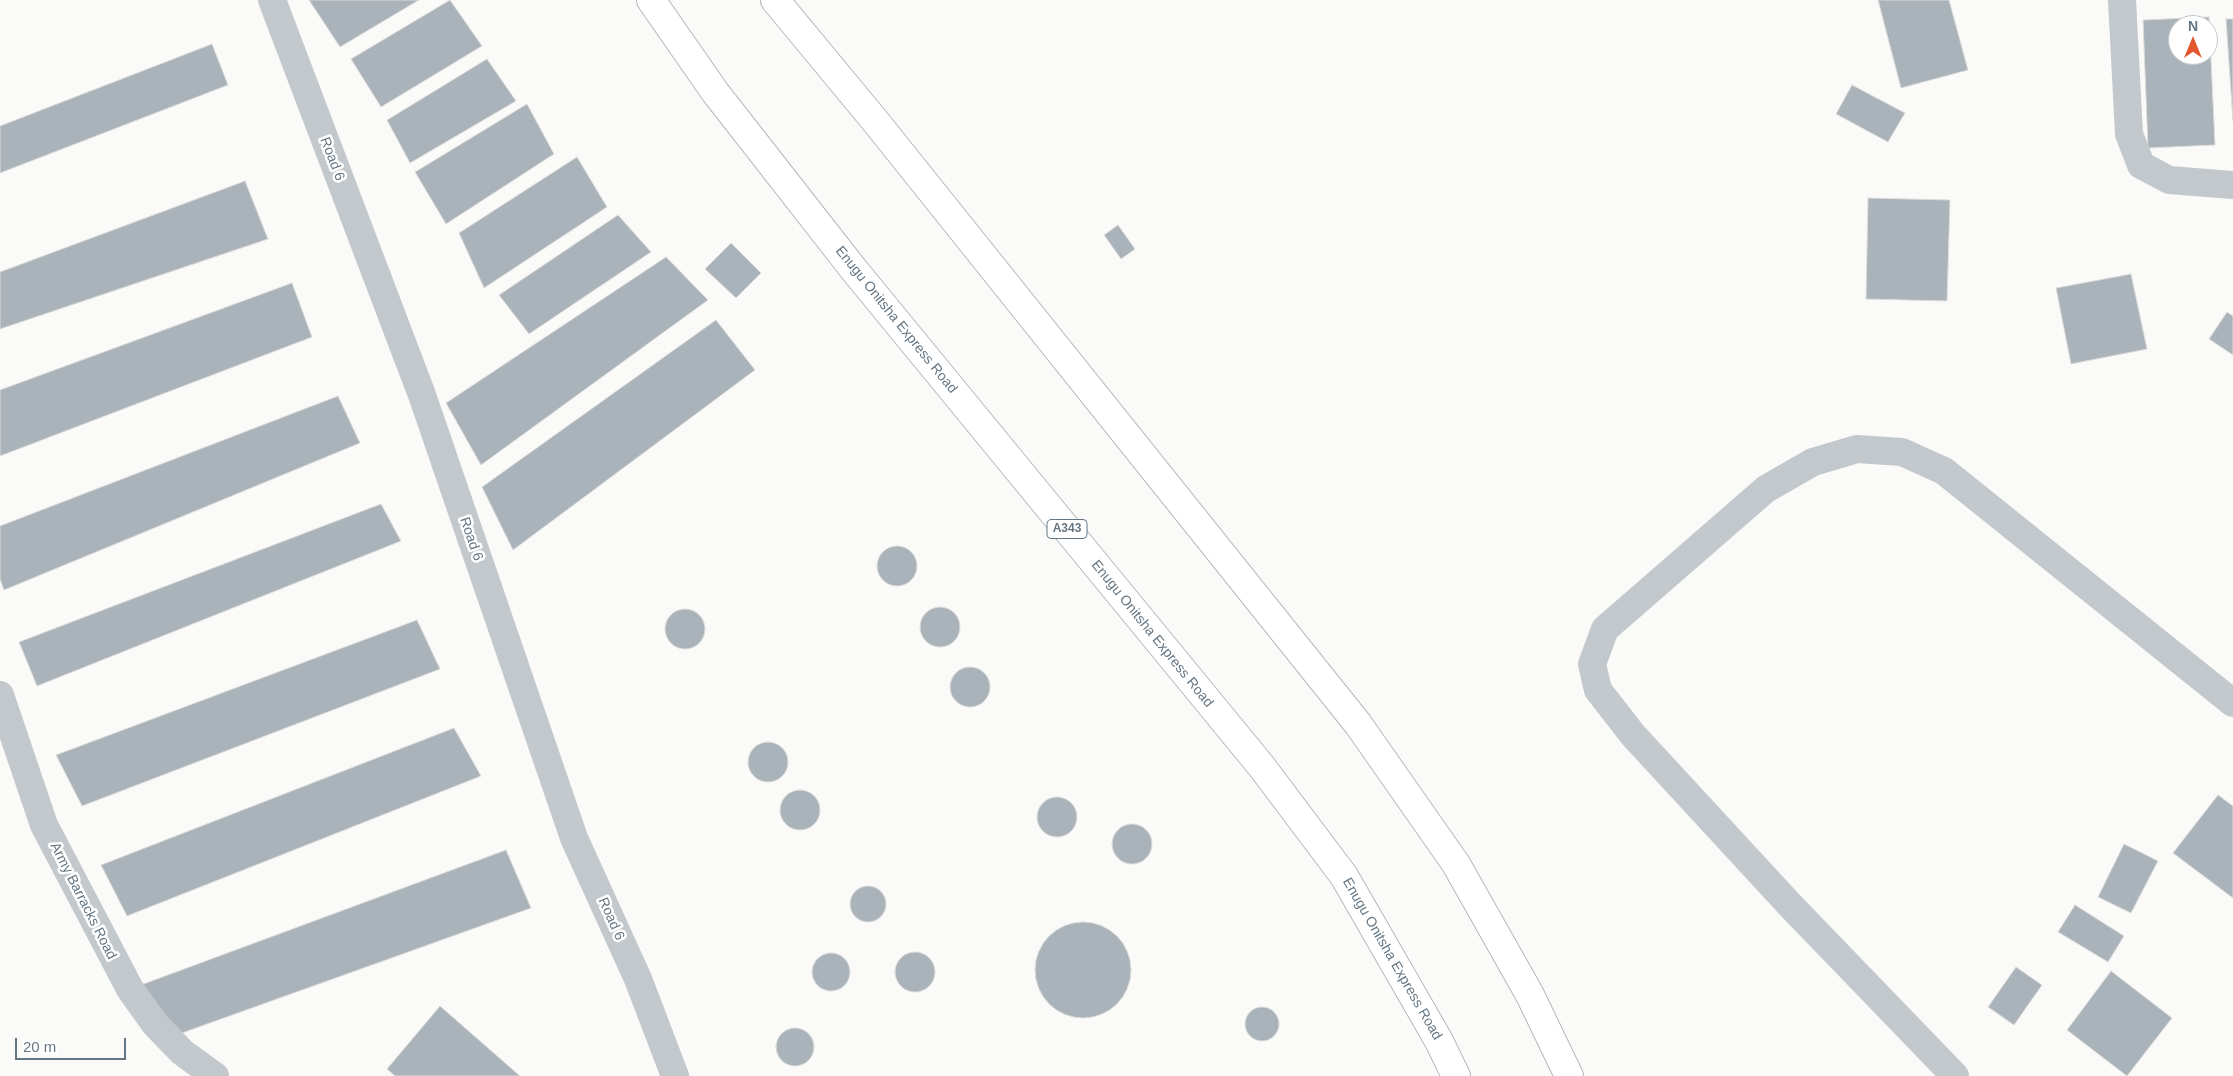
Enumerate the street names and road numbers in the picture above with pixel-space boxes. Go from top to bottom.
street label: Road 6 [316,135,348,183]
street label: Enugu Onitsha Express Road [831,243,961,397]
street label: Road 6 [456,515,486,563]
road number: A343 [1047,520,1087,538]
street label: Enugu Onitsha Express Road [1087,557,1217,711]
street label: Army Barracks Road [46,840,120,962]
street label: Enugu Onitsha Express Road [1339,875,1445,1043]
street label: Road 6 [594,895,628,943]

